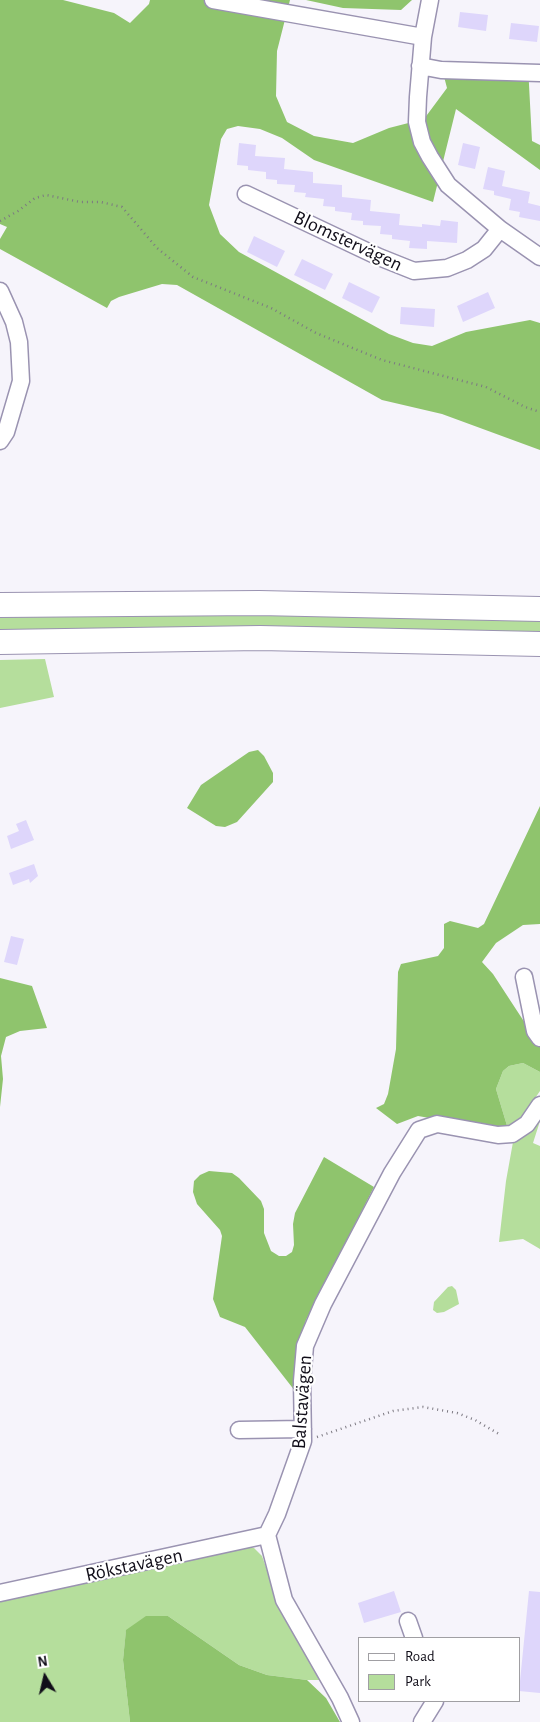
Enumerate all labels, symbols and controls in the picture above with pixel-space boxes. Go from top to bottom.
street label: Blomstervägen [290,205,406,277]
street label: Balstavägen [287,1354,317,1450]
street label: Rökstavägen [83,1543,185,1587]
legend [358,1637,520,1702]
text: Road [405,1649,435,1664]
north arrow [20,1652,70,1702]
text: N [37,1655,49,1670]
text: Park [405,1674,431,1689]

